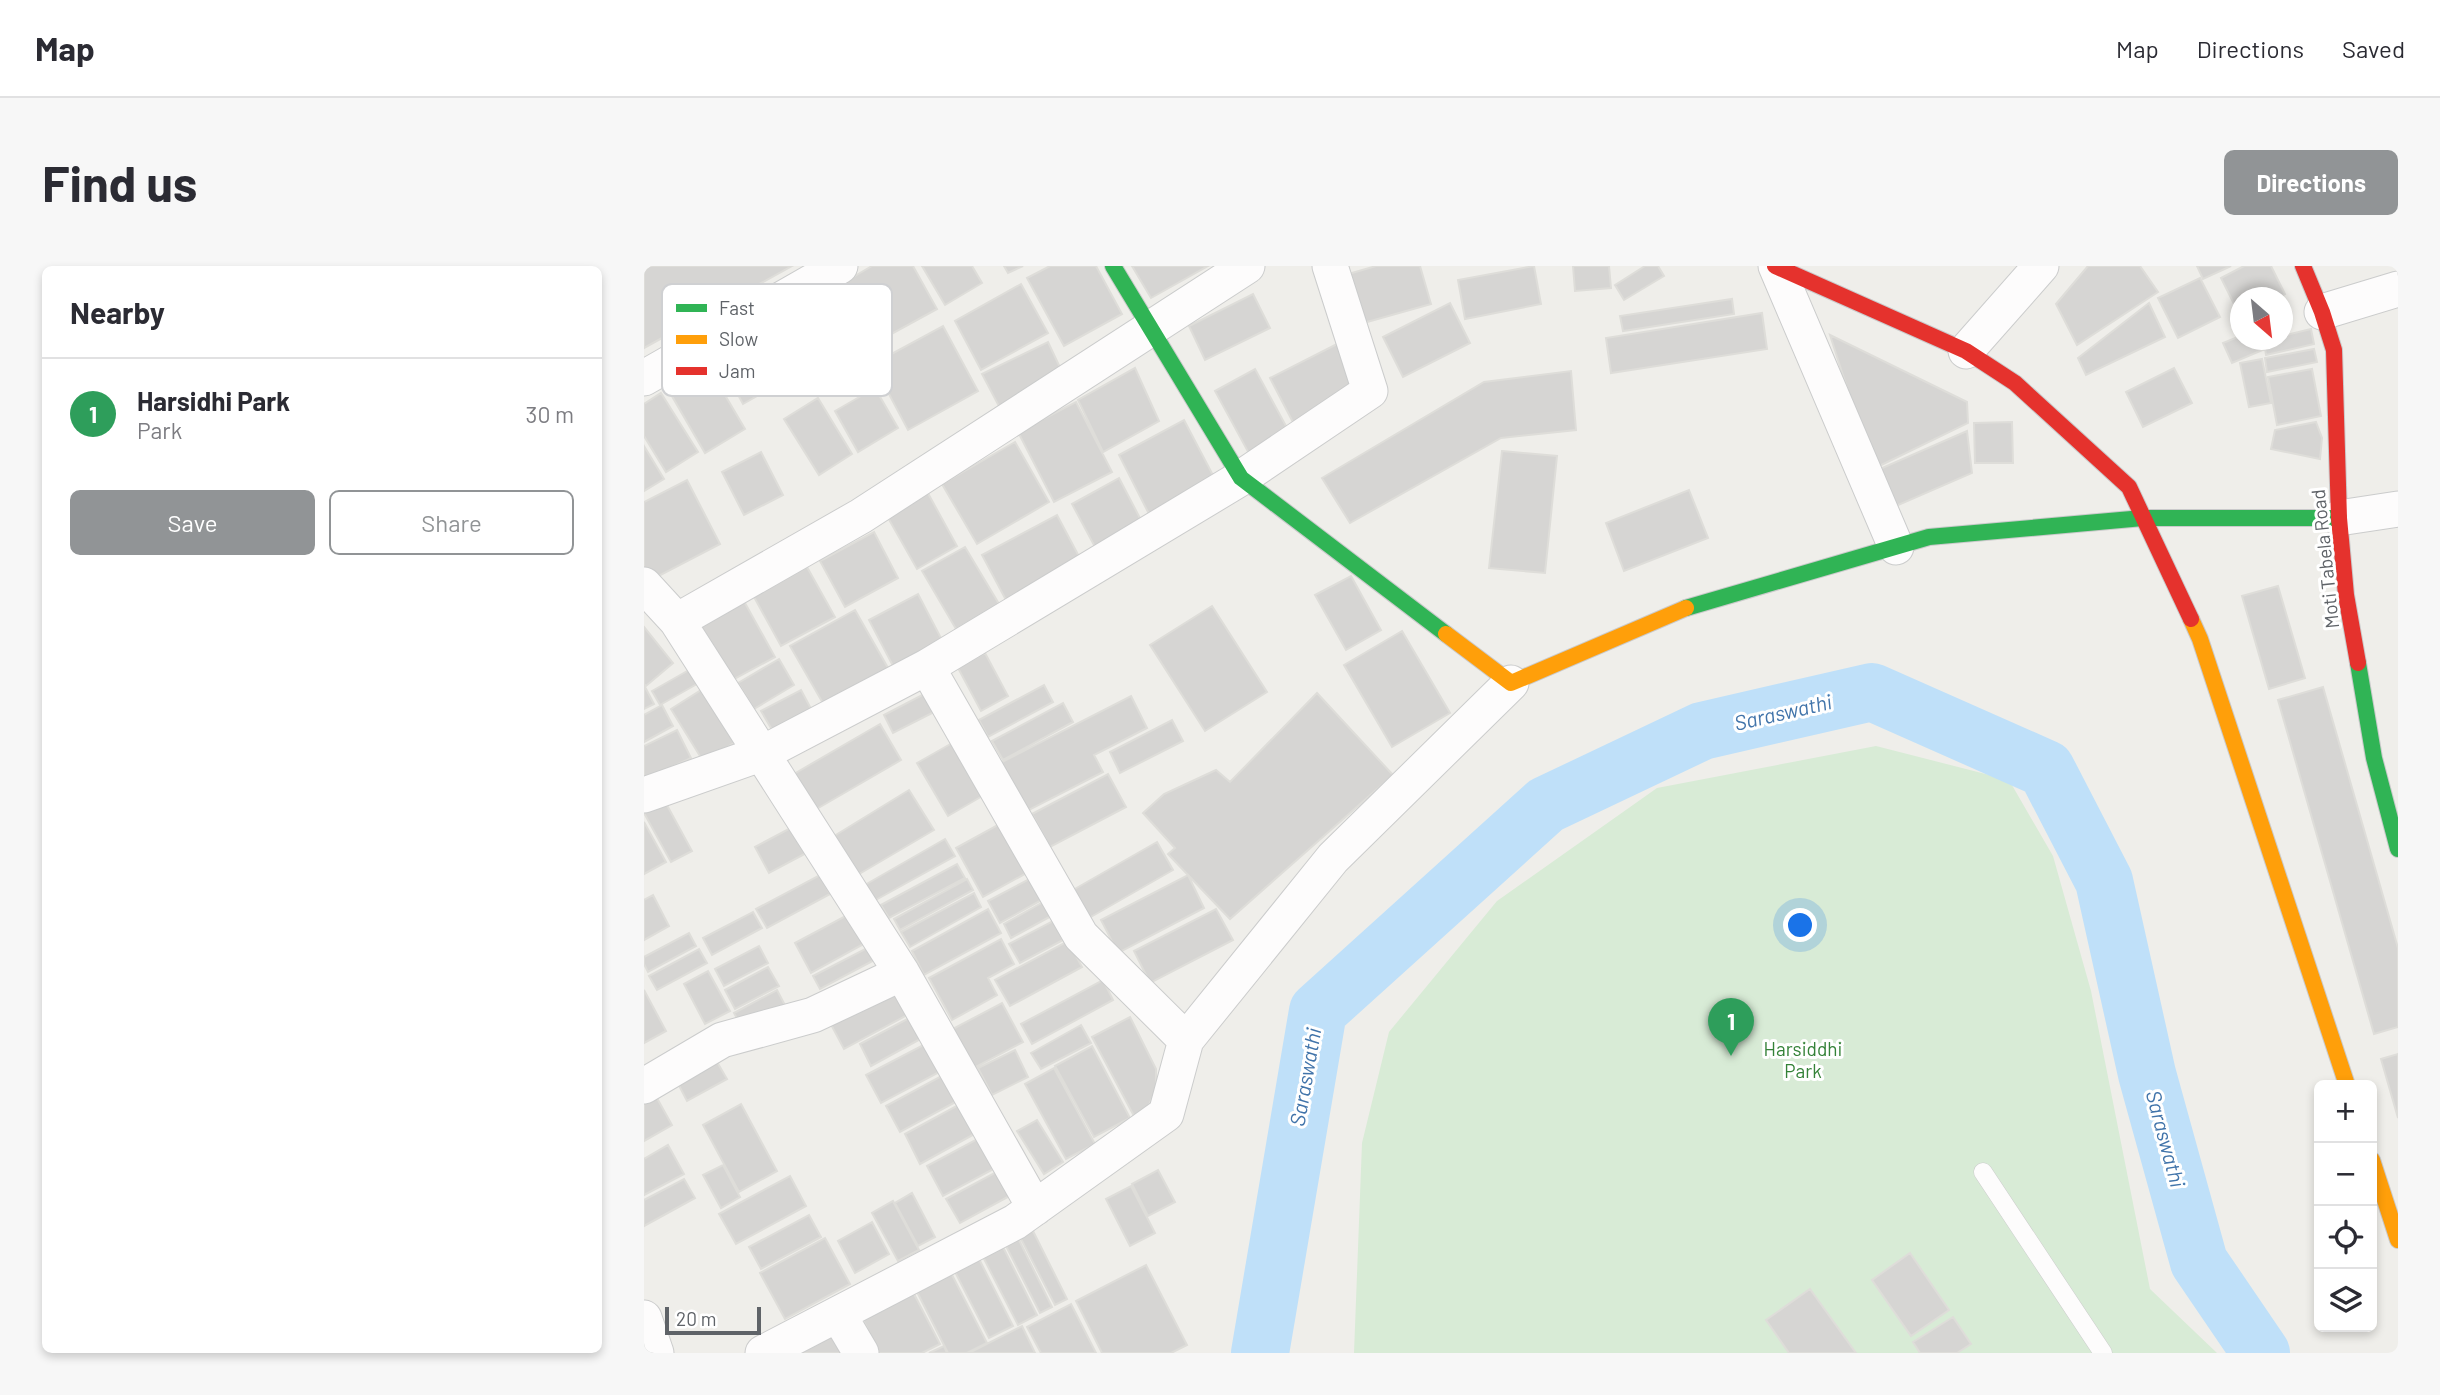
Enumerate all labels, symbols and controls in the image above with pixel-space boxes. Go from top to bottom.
text: Map [35,28,95,68]
text: Map [2116,34,2159,63]
text: Directions [2197,34,2304,63]
text: Saved [2342,34,2405,63]
button: Directions [2224,150,2398,215]
text: Find us [42,153,197,212]
legend [662,284,892,396]
north arrow [2230,287,2293,350]
text: Nearby [70,294,165,330]
text: Fast [719,296,755,319]
text: Slow [719,327,758,350]
text: Jam [719,359,755,382]
text: Harsidhi Park [137,385,290,416]
text: 1 [89,400,97,428]
text: 30 m [526,400,574,428]
text: Park [137,416,182,444]
street label: Moti Tabela Road [2306,488,2343,630]
button: Save [70,490,315,555]
button: Share [329,490,574,555]
water label: Saraswathi [1731,688,1835,735]
your location [1783,908,1817,942]
pin: 1 [1708,998,1754,1056]
water label: Saraswathi [1284,1025,1326,1128]
park label: Harsiddhi Park [1764,1037,1842,1082]
map controls [2314,1080,2377,1332]
button: + [2314,1080,2377,1143]
water label: Saraswathi [2142,1087,2192,1191]
button: − [2314,1143,2377,1206]
button: locate [2314,1206,2377,1269]
button: layers [2314,1269,2377,1332]
scale bar [665,1304,761,1336]
text: 20 m [676,1307,716,1330]

